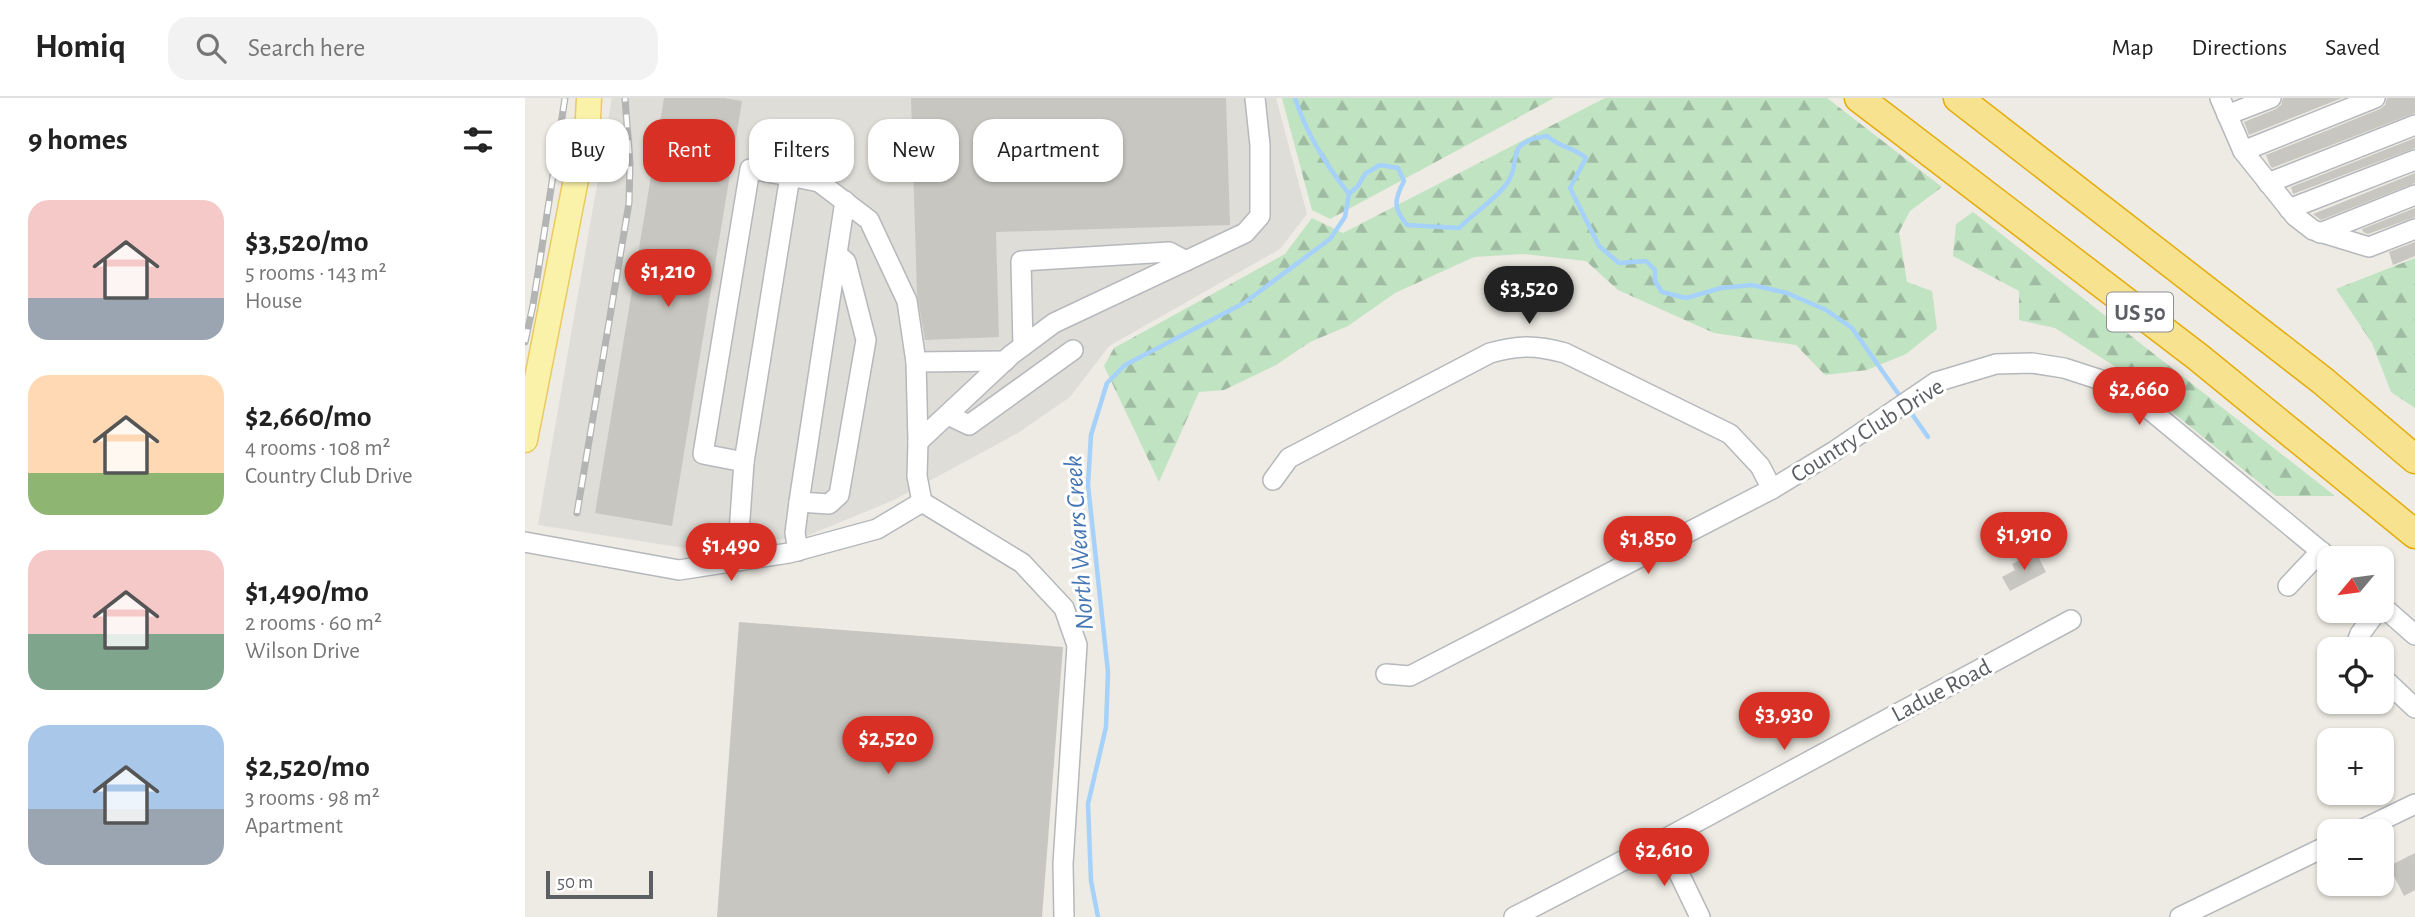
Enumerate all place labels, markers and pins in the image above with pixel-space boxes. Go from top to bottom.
pin: $1,210 [611,250,725,309]
pin: $3,520 [1472,266,1586,326]
pin: $2,660 [2082,368,2196,427]
pin: $1,910 [1967,512,2081,572]
pin: $1,850 [1591,517,1705,576]
pin: $1,490 [674,524,788,583]
pin: $3,930 [1727,692,1841,752]
pin: $2,520 [831,716,945,776]
pin: $2,610 [1607,828,1721,888]

